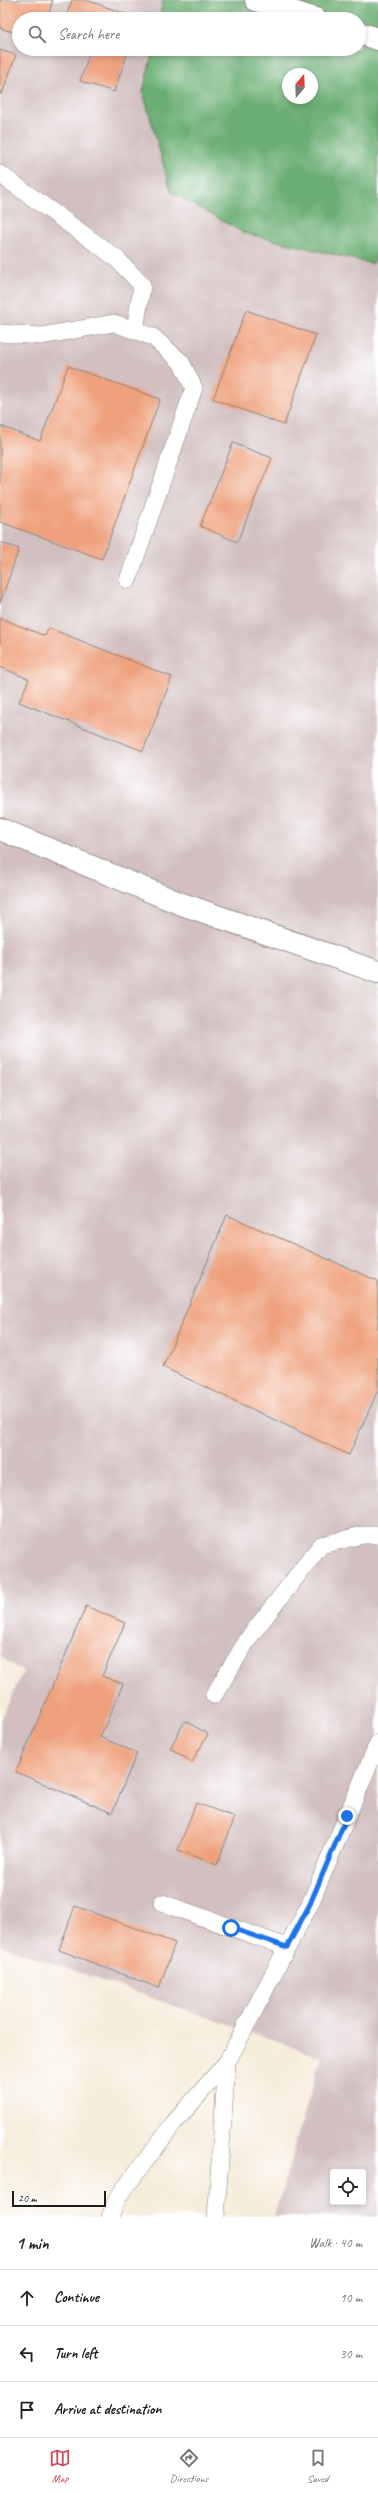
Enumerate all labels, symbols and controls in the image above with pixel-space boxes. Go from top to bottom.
search box [12,12,366,56]
icon: search [26,23,48,45]
text: Search here [58,25,119,44]
north arrow [282,68,318,104]
route end [338,1807,356,1825]
route start [222,1919,240,1937]
map controls [330,2169,366,2205]
button: locate [330,2169,366,2205]
scale bar [12,2189,106,2208]
text: 20 m [18,2191,37,2205]
text: 1 min [16,2233,49,2254]
text: Walk · 40 m [309,2235,362,2251]
icon: ahead [16,2287,38,2309]
text: Continue [54,2288,99,2307]
text: 10 m [340,2290,362,2306]
icon: left [16,2343,38,2365]
text: Turn left [54,2344,97,2363]
text: 30 m [340,2346,362,2362]
icon: arrive [16,2399,38,2421]
text: Arrive at destination [54,2400,161,2419]
tab: Map [49,2447,71,2485]
tab: Directions [170,2447,208,2485]
tab: Saved [307,2447,329,2485]

